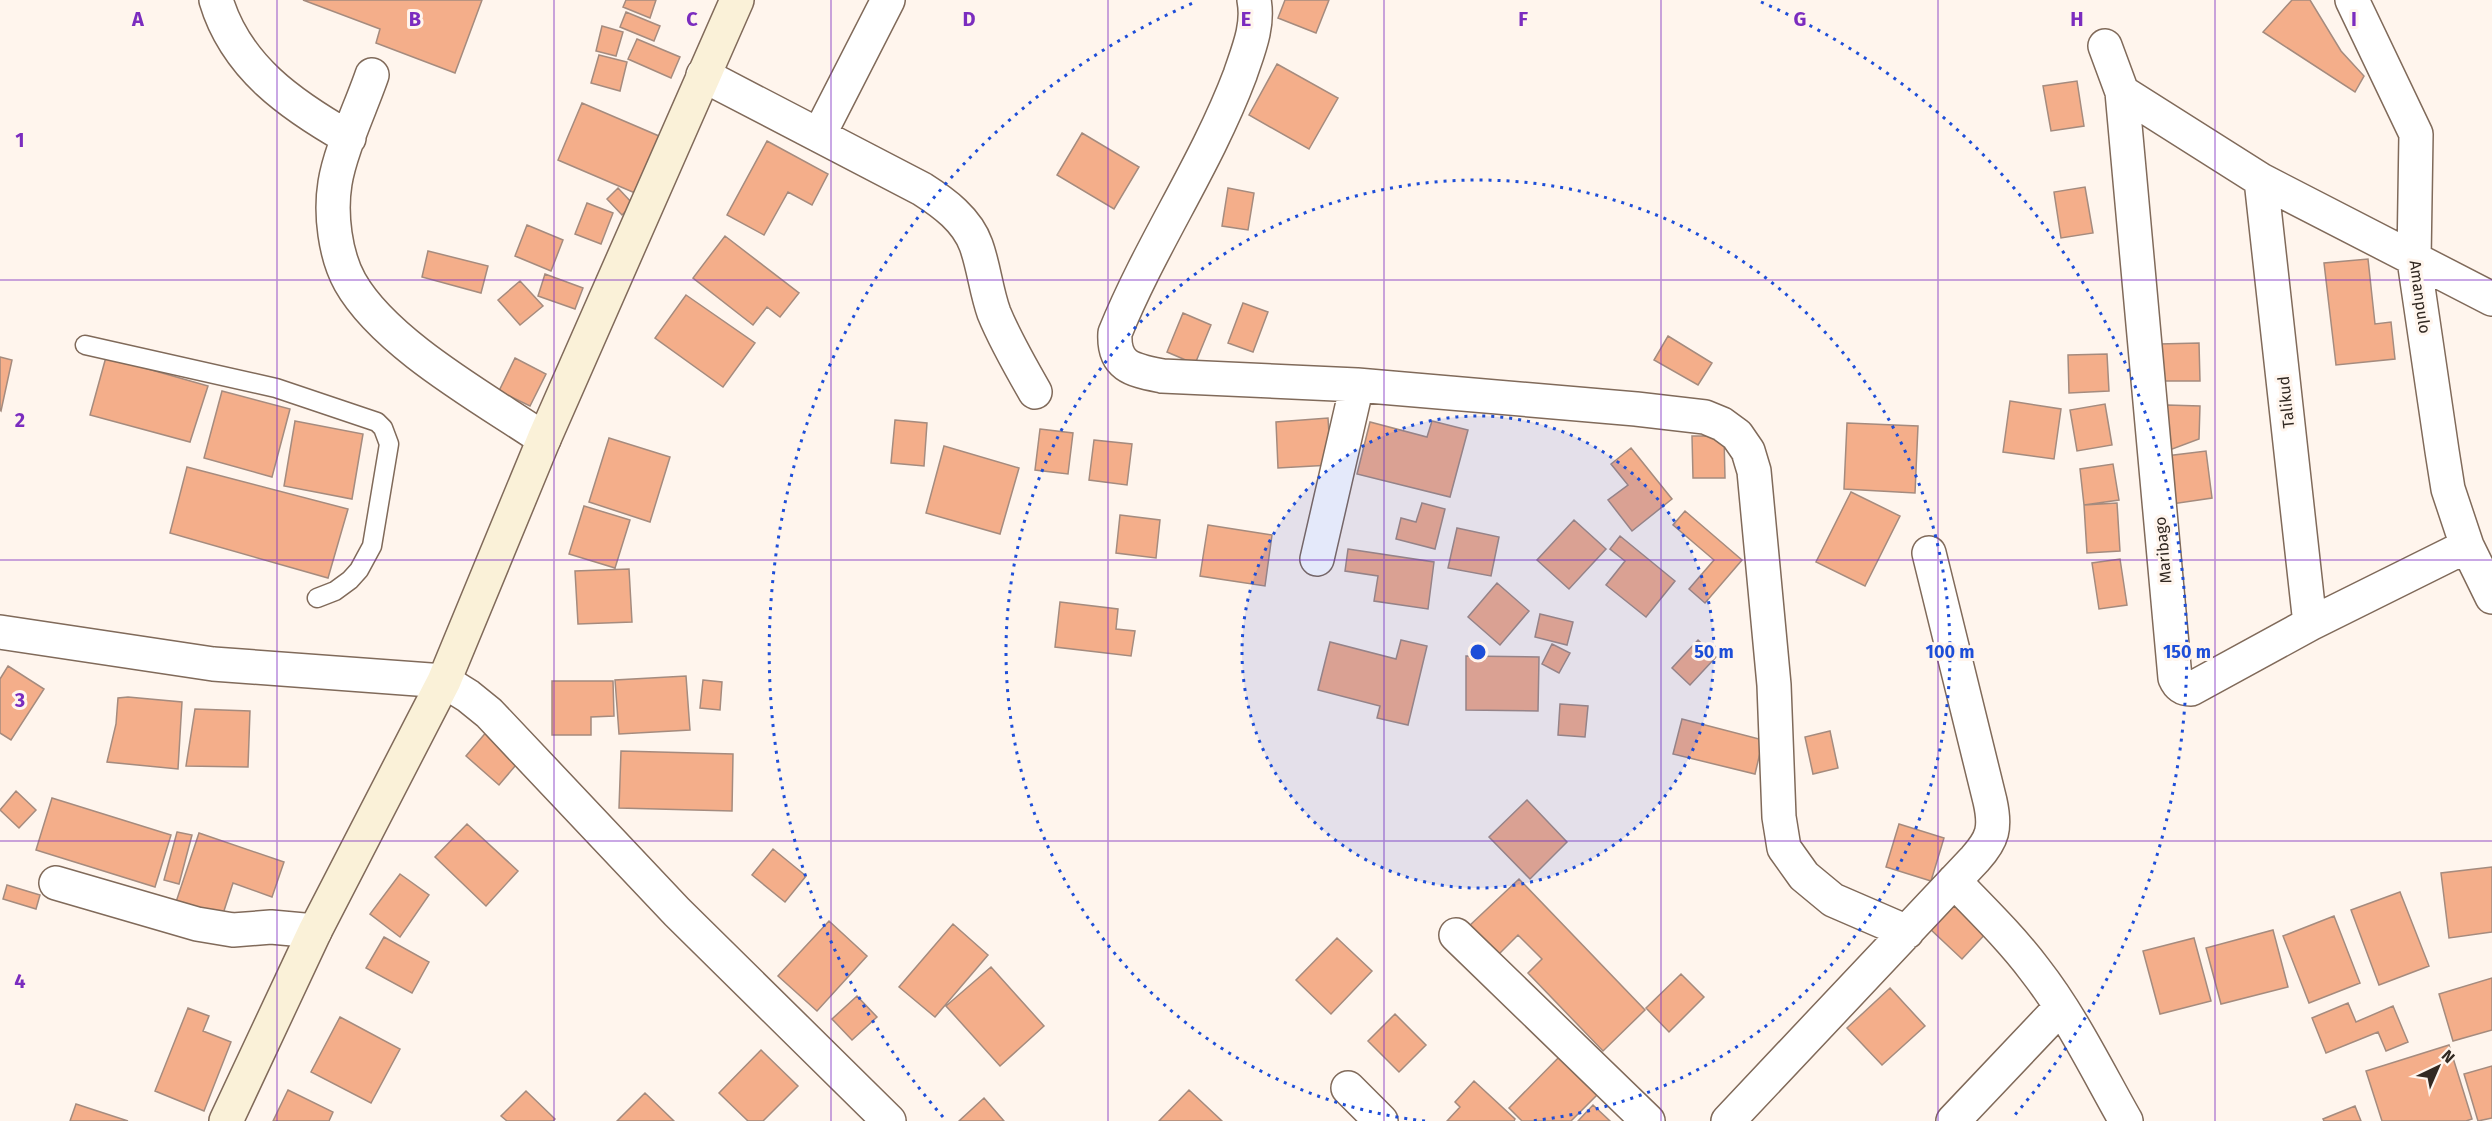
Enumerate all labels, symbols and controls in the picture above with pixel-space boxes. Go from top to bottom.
text: A [131,7,145,31]
text: B [409,7,421,31]
text: C [686,7,698,31]
text: D [962,7,976,31]
text: E [1241,7,1251,31]
text: F [1518,7,1528,31]
text: G [1794,7,1806,31]
text: H [2070,7,2084,31]
text: I [2351,7,2357,31]
text: 1 [15,128,25,152]
street label: Amanpulo [2405,259,2435,335]
street label: Talikud [2274,375,2298,429]
text: 2 [15,408,25,432]
street label: Maribago [2151,516,2175,584]
text: 50 m [1694,641,1734,663]
text: 100 m [1926,641,1974,663]
text: 150 m [2163,641,2211,663]
centre of rings [1468,642,1488,662]
text: 3 [14,688,25,712]
text: 4 [14,969,26,993]
north arrow [2408,1037,2468,1097]
text: N [2438,1046,2458,1067]

